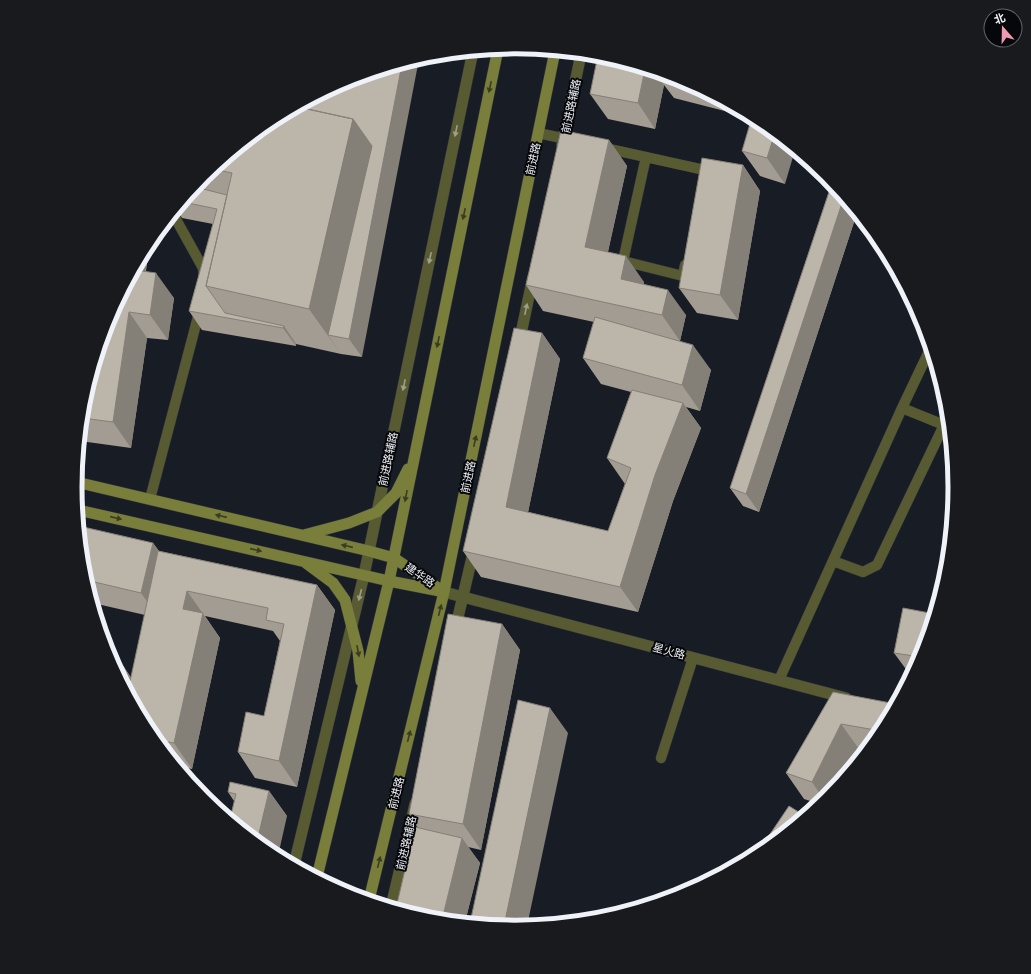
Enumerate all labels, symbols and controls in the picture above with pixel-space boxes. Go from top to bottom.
north arrow [983,8,1023,48]
text: 北 [992,10,1007,28]
street label: 前进路辅路 [558,78,585,135]
one-way arrow [487,81,493,93]
one-way arrow [453,124,459,137]
street label: 前进路 [523,141,544,177]
one-way arrow [460,208,466,220]
one-way arrow [427,252,433,264]
one-way arrow [524,303,530,315]
one-way arrow [434,336,440,348]
one-way arrow [400,379,406,391]
street label: 前进路辅路 [375,431,402,488]
one-way arrow [473,435,479,448]
street label: 前进路 [458,459,479,495]
one-way arrow [403,490,409,503]
one-way arrow [215,513,227,519]
one-way arrow [110,516,122,522]
one-way arrow [341,542,354,548]
one-way arrow [250,548,262,554]
street label: 建华路 [402,560,438,591]
one-way arrow [356,588,362,601]
one-way arrow [437,604,443,616]
street label: 星火路 [651,640,687,663]
one-way arrow [355,645,361,657]
one-way arrow [407,730,413,742]
street label: 前进路 [385,775,408,811]
street label: 前进路辅路 [393,815,420,872]
one-way arrow [376,856,382,869]

